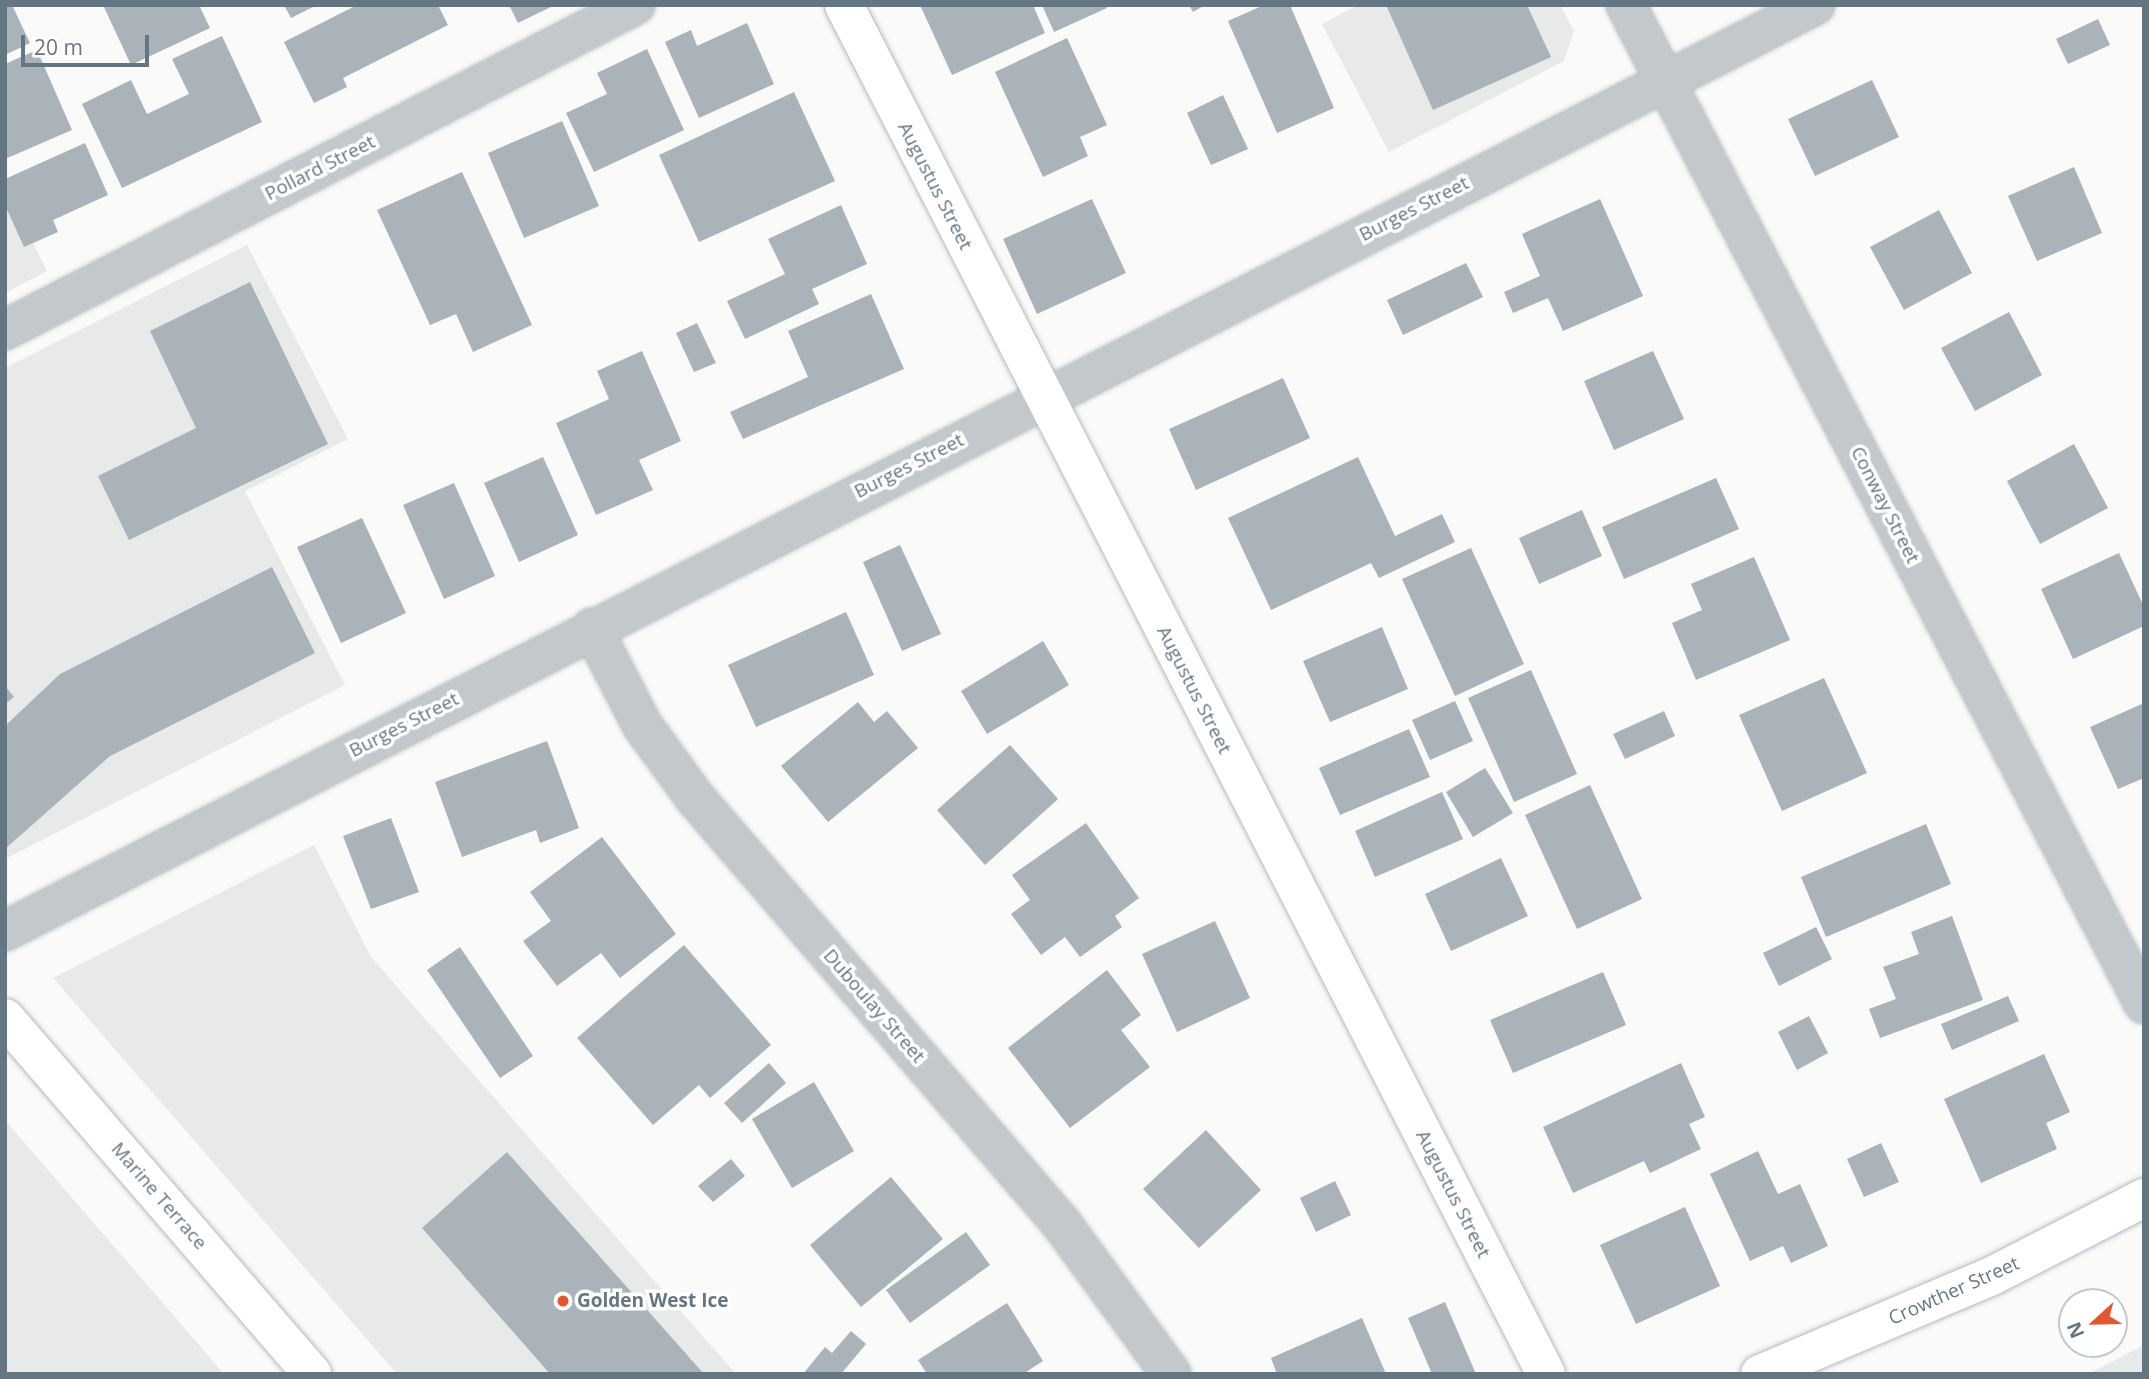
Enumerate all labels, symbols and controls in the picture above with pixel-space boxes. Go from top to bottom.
scale bar [24,21,152,65]
text: 20 m [34,33,83,61]
street label: Augustus Street [893,118,977,254]
street label: Pollard Street [261,131,379,205]
street label: Burges Street [1355,172,1473,246]
street label: Burges Street [850,429,968,503]
street label: Conway Street [1846,443,1924,567]
street label: Augustus Street [1152,622,1236,758]
street label: Burges Street [345,688,463,762]
street label: Duboulay Street [818,945,930,1067]
street label: Augustus Street [1411,1126,1495,1262]
street label: Marine Terrace [106,1138,212,1254]
street label: Crowther Street [1885,1252,2023,1330]
north arrow [2058,1288,2128,1358]
place label: Golden West Ice [577,1290,728,1312]
marker: Golden West Ice [555,1293,571,1309]
text: N [2060,1318,2090,1342]

